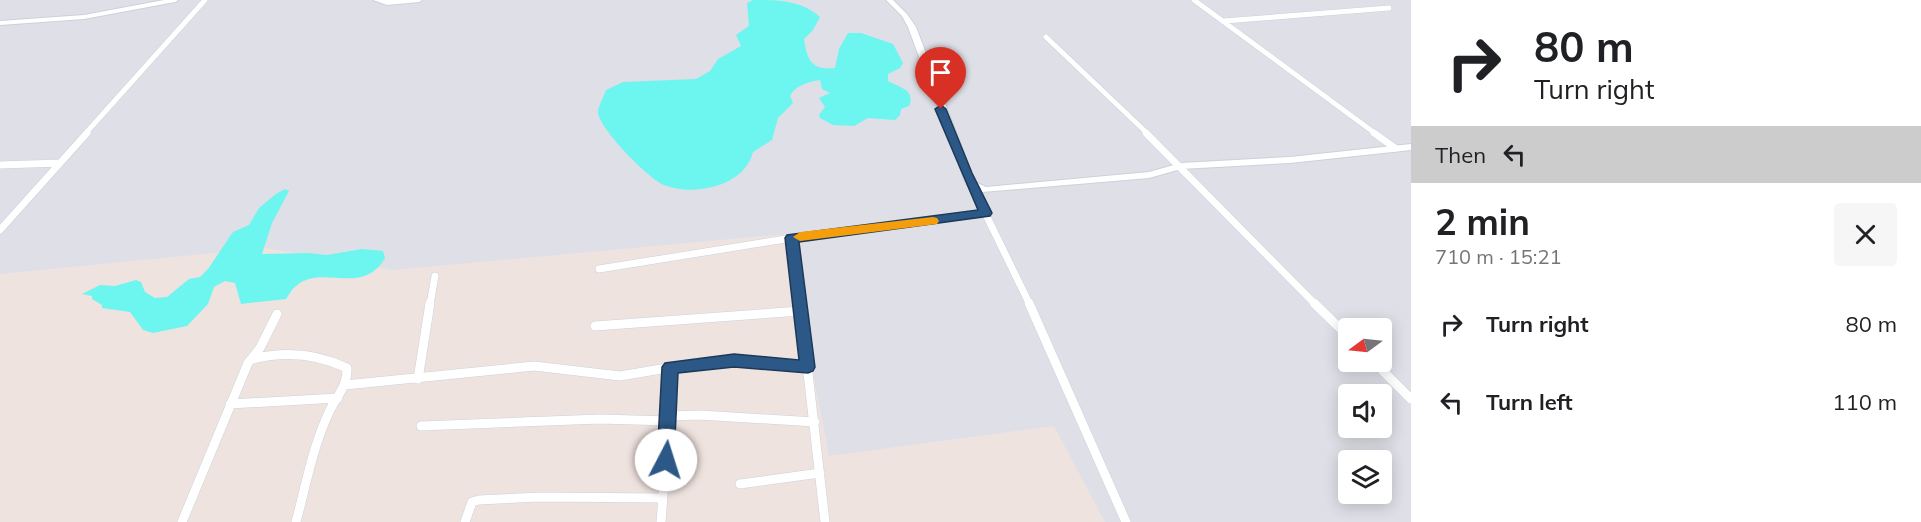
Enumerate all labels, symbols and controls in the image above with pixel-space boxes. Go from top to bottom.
text: 80 m [1534,20,1634,73]
icon: right [1435,24,1513,102]
pin [915,47,966,109]
icon: arrive [924,56,957,89]
text: Turn right [1534,72,1654,106]
icon: left [1498,138,1531,171]
text: Then [1435,141,1486,169]
text: 2 min [1435,199,1530,244]
button: close [1834,203,1897,266]
text: 710 m · 15:21 [1435,244,1561,269]
icon: right [1435,308,1468,341]
text: Turn right [1486,310,1589,338]
text: 80 m [1846,310,1897,338]
north arrow [1338,318,1392,372]
map controls [1338,318,1392,504]
button: sound [1338,384,1392,438]
icon: left [1435,386,1468,419]
text: Turn left [1486,388,1573,416]
text: 110 m [1832,388,1897,416]
position arrow [634,428,698,492]
button: layers [1338,450,1392,504]

